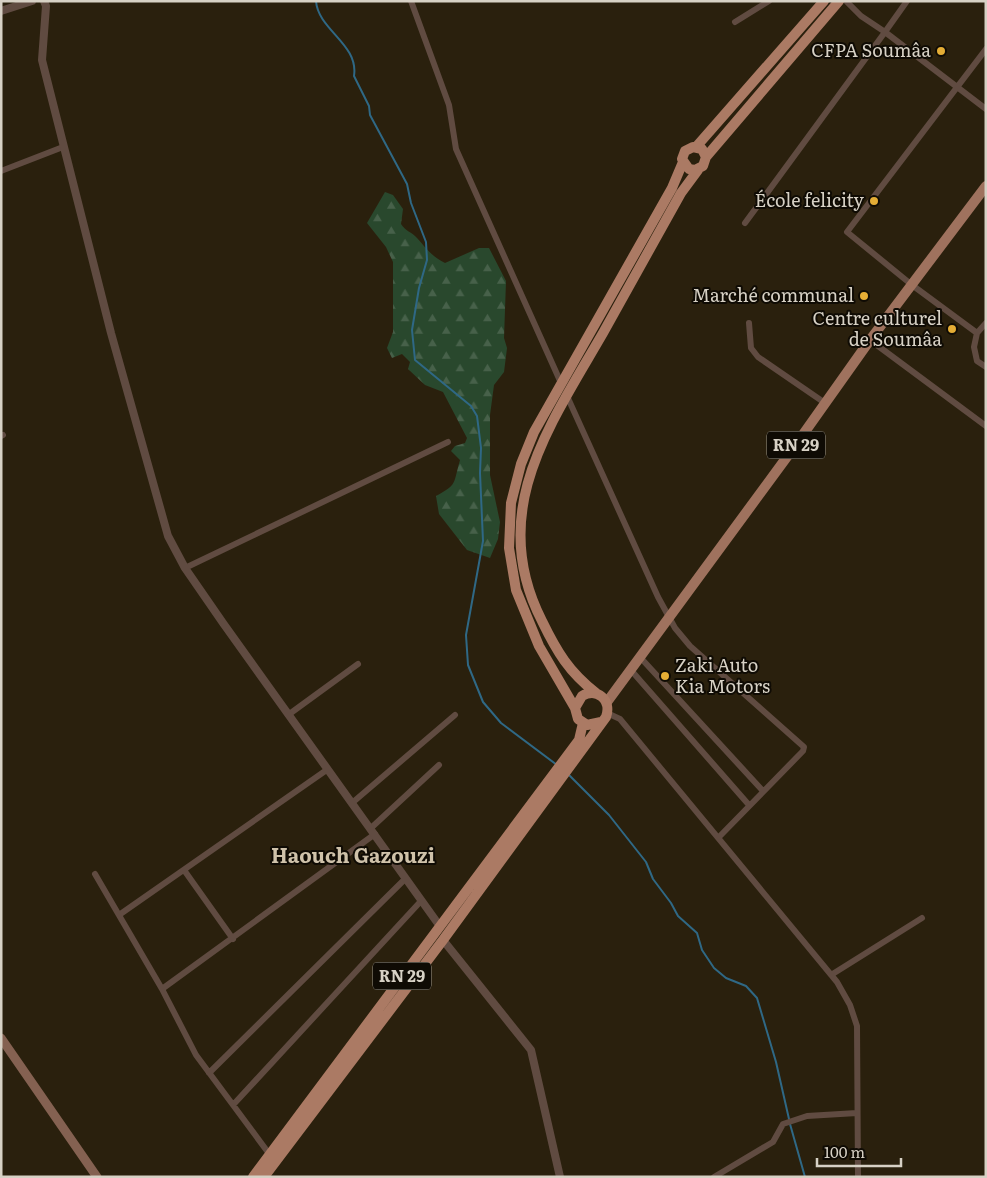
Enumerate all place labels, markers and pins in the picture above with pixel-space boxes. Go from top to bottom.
place label: CFPA Soumâa [811,36,931,63]
marker: CFPA Soumâa [935,45,947,57]
place label: École felicity [755,186,865,213]
marker: École felicity [868,195,880,207]
place label: Marché communal [692,281,854,308]
marker: Marché communal [858,290,870,302]
place label: Centre culturel de Soumâa [813,304,942,352]
marker: Centre culturel de Soumâa [946,323,958,335]
place label: Zaki Auto Kia Motors [675,651,770,699]
marker: Zaki Auto Kia Motors [659,670,671,682]

